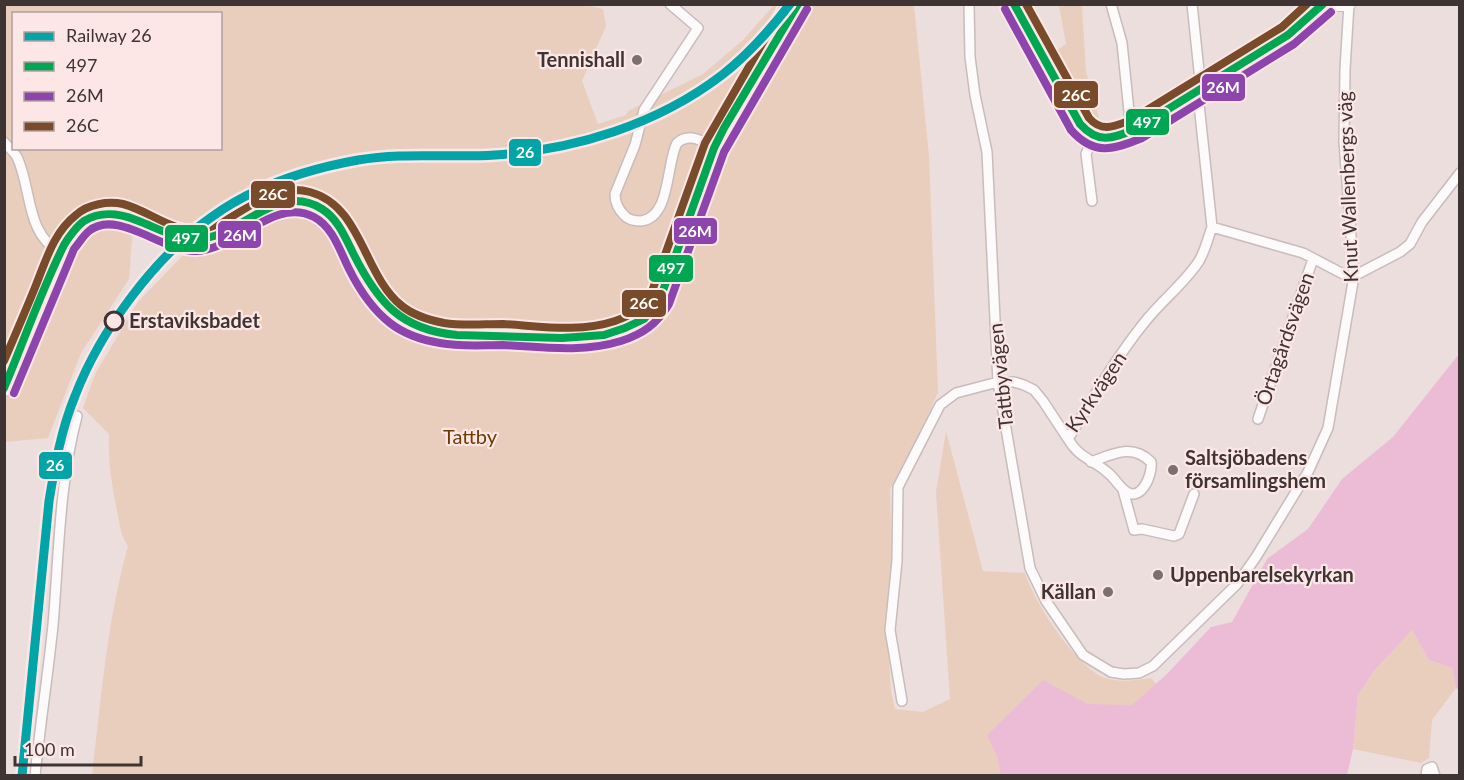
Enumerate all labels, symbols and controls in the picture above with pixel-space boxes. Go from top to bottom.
legend [12,12,222,150]
text: Railway 26 [66,24,152,46]
place label: Tennishall [537,47,625,71]
marker: Tennishall [630,53,644,67]
text: 497 [66,54,97,76]
line badge: 26M [1201,73,1246,102]
text: 26M [1206,77,1240,96]
line badge: 26C [1053,80,1099,109]
text: 26M [66,84,104,106]
text: 26C [1061,85,1091,104]
street label: Knut Wallenbergs väg [1332,91,1362,283]
line badge: 497 [1125,108,1170,136]
text: 497 [1133,112,1161,131]
text: 26C [66,114,99,136]
line badge: 26 [508,138,542,167]
text: 26 [516,142,534,161]
line badge: 26C [250,180,296,209]
text: 26C [258,184,288,203]
line badge: 26M [673,217,718,245]
line badge: 26M [217,220,262,249]
text: 26M [678,221,712,240]
line badge: 497 [164,224,209,253]
text: 26M [223,225,257,244]
text: 497 [172,228,200,247]
line badge: 497 [648,254,694,283]
text: 497 [657,258,685,277]
street label: Örtagårdsvägen [1250,269,1318,408]
line badge: 26C [621,289,667,318]
text: 26C [629,293,659,312]
place label: Erstaviksbadet [129,308,260,332]
marker: Erstaviksbadet [104,311,124,331]
street label: Tattbyvägen [983,322,1017,430]
street label: Kyrkvägen [1060,347,1131,436]
park label: Tattby [443,424,498,448]
place label: Saltsjöbadens församlingshem [1185,445,1326,492]
line badge: 26 [38,451,73,480]
text: 26 [46,455,64,474]
marker: Saltsjöbadens församlingshem [1166,463,1180,477]
place label: Uppenbarelsekyrkan [1170,562,1354,586]
marker: Uppenbarelsekyrkan [1151,568,1165,582]
place label: Källan [1041,579,1096,603]
marker: Källan [1101,585,1115,599]
scale bar [15,729,141,767]
text: 100 m [24,738,75,760]

